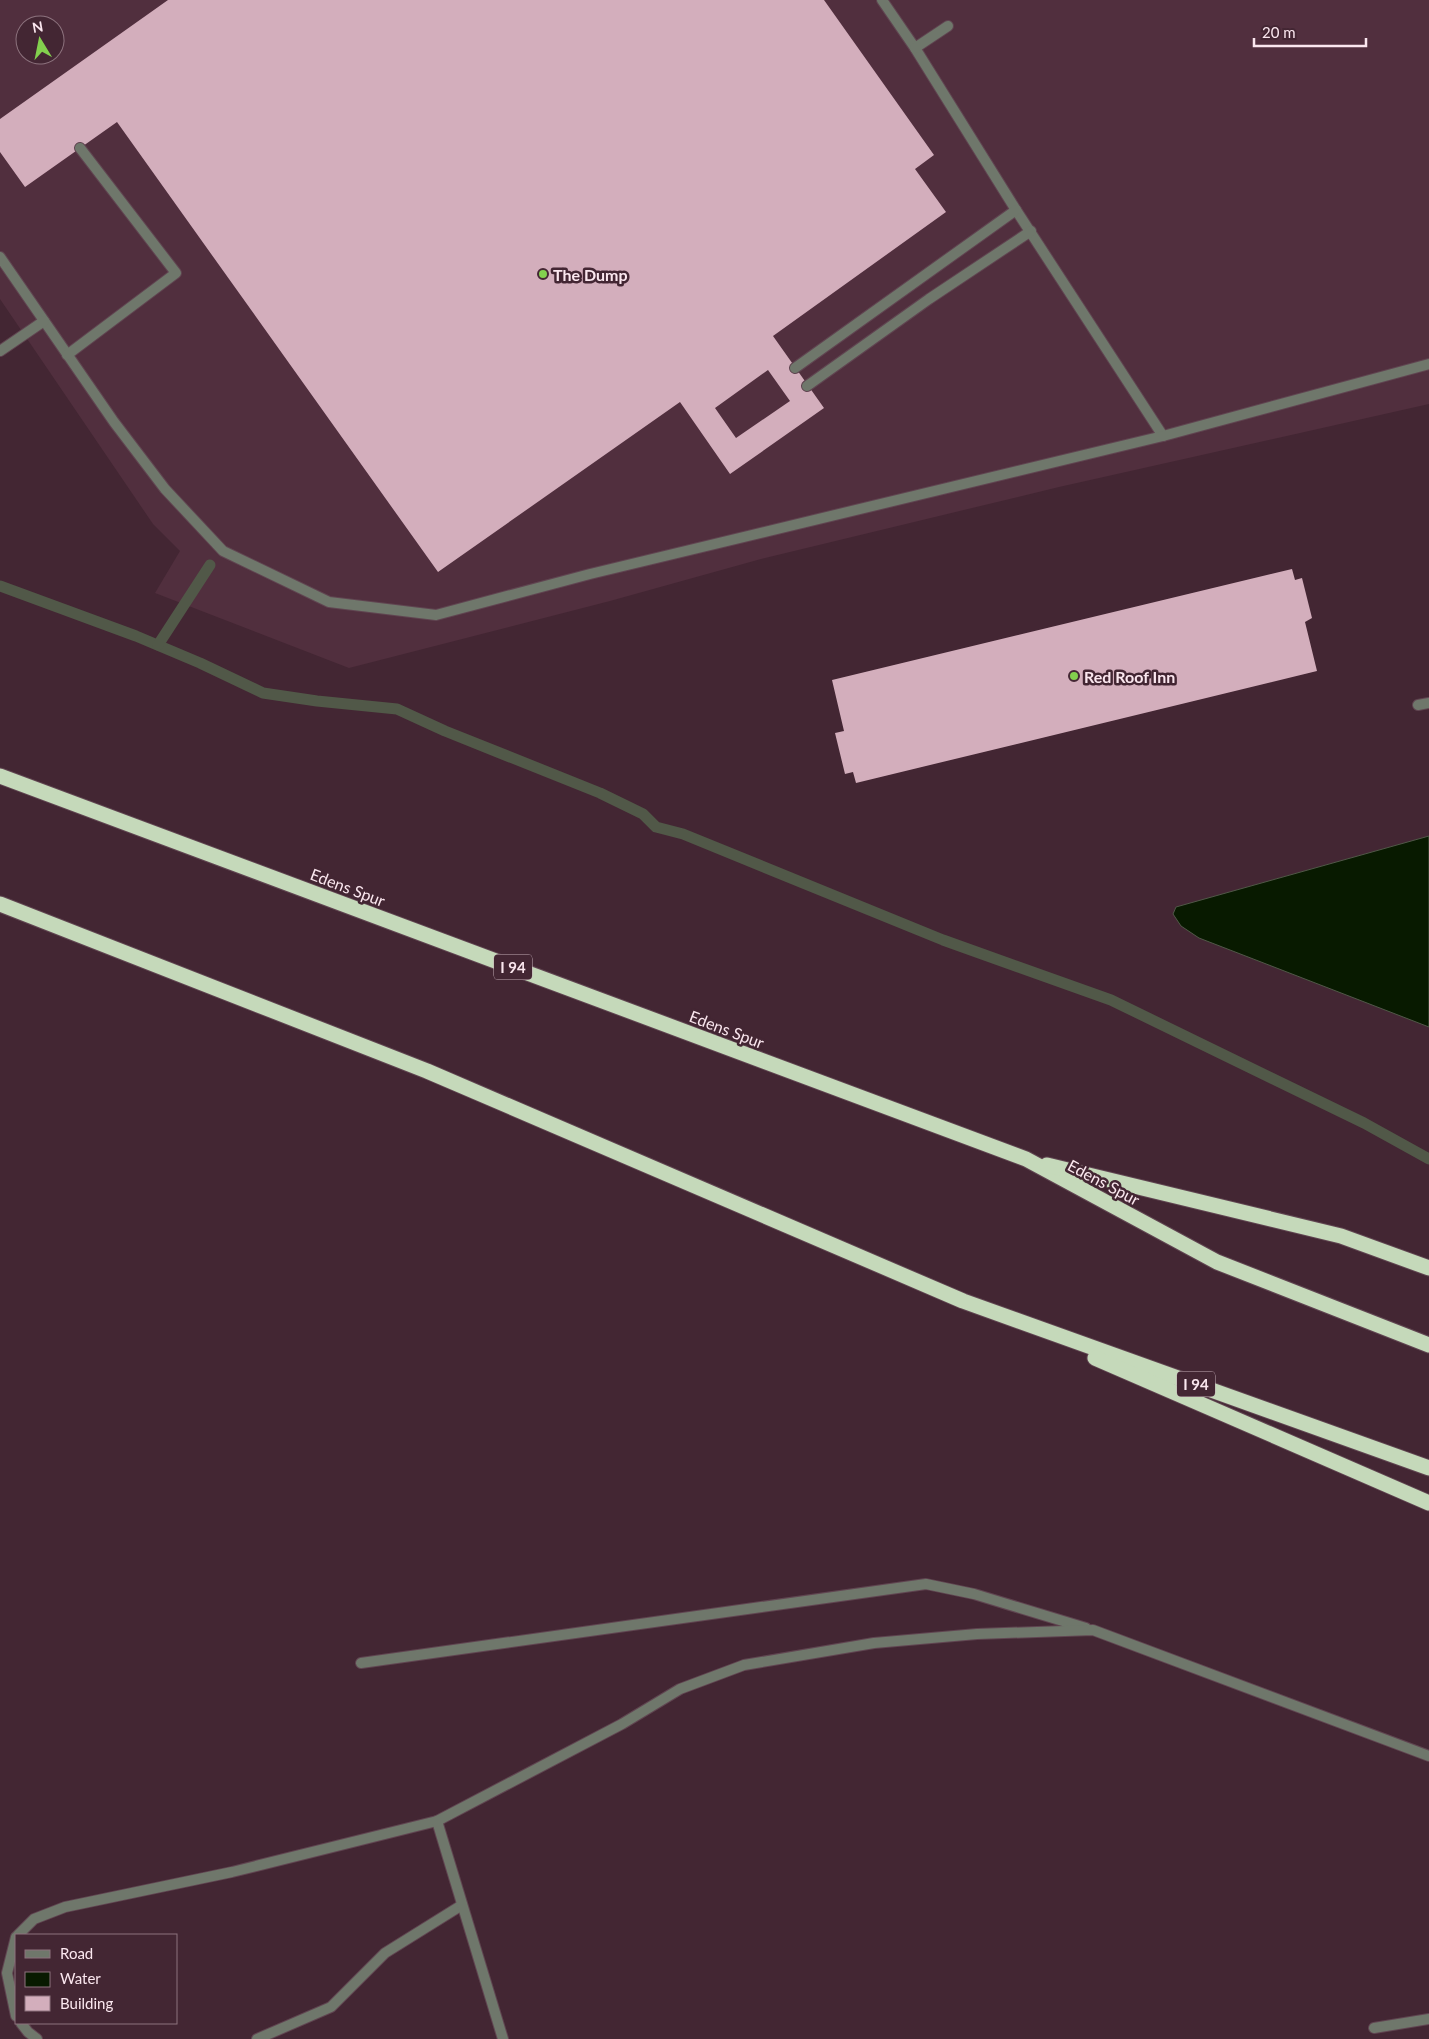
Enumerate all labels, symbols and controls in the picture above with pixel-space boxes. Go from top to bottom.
north arrow [15,15,65,65]
scale bar [1254,15,1366,47]
text: N [31,17,44,36]
text: 20 m [1262,23,1296,41]
place label: The Dump [553,265,627,284]
marker: The Dump [537,268,549,280]
place label: Red Roof Inn [1084,667,1175,686]
marker: Red Roof Inn [1068,670,1080,682]
street label: Edens Spur [308,864,388,910]
road number: I 94 [494,954,532,980]
street label: Edens Spur [687,1006,767,1052]
street label: Edens Spur [1065,1155,1143,1209]
road number: I 94 [1177,1372,1215,1396]
legend [15,1934,178,2024]
text: Road [60,1944,93,1962]
text: Water [60,1969,101,1987]
text: Building [60,1994,113,2012]

